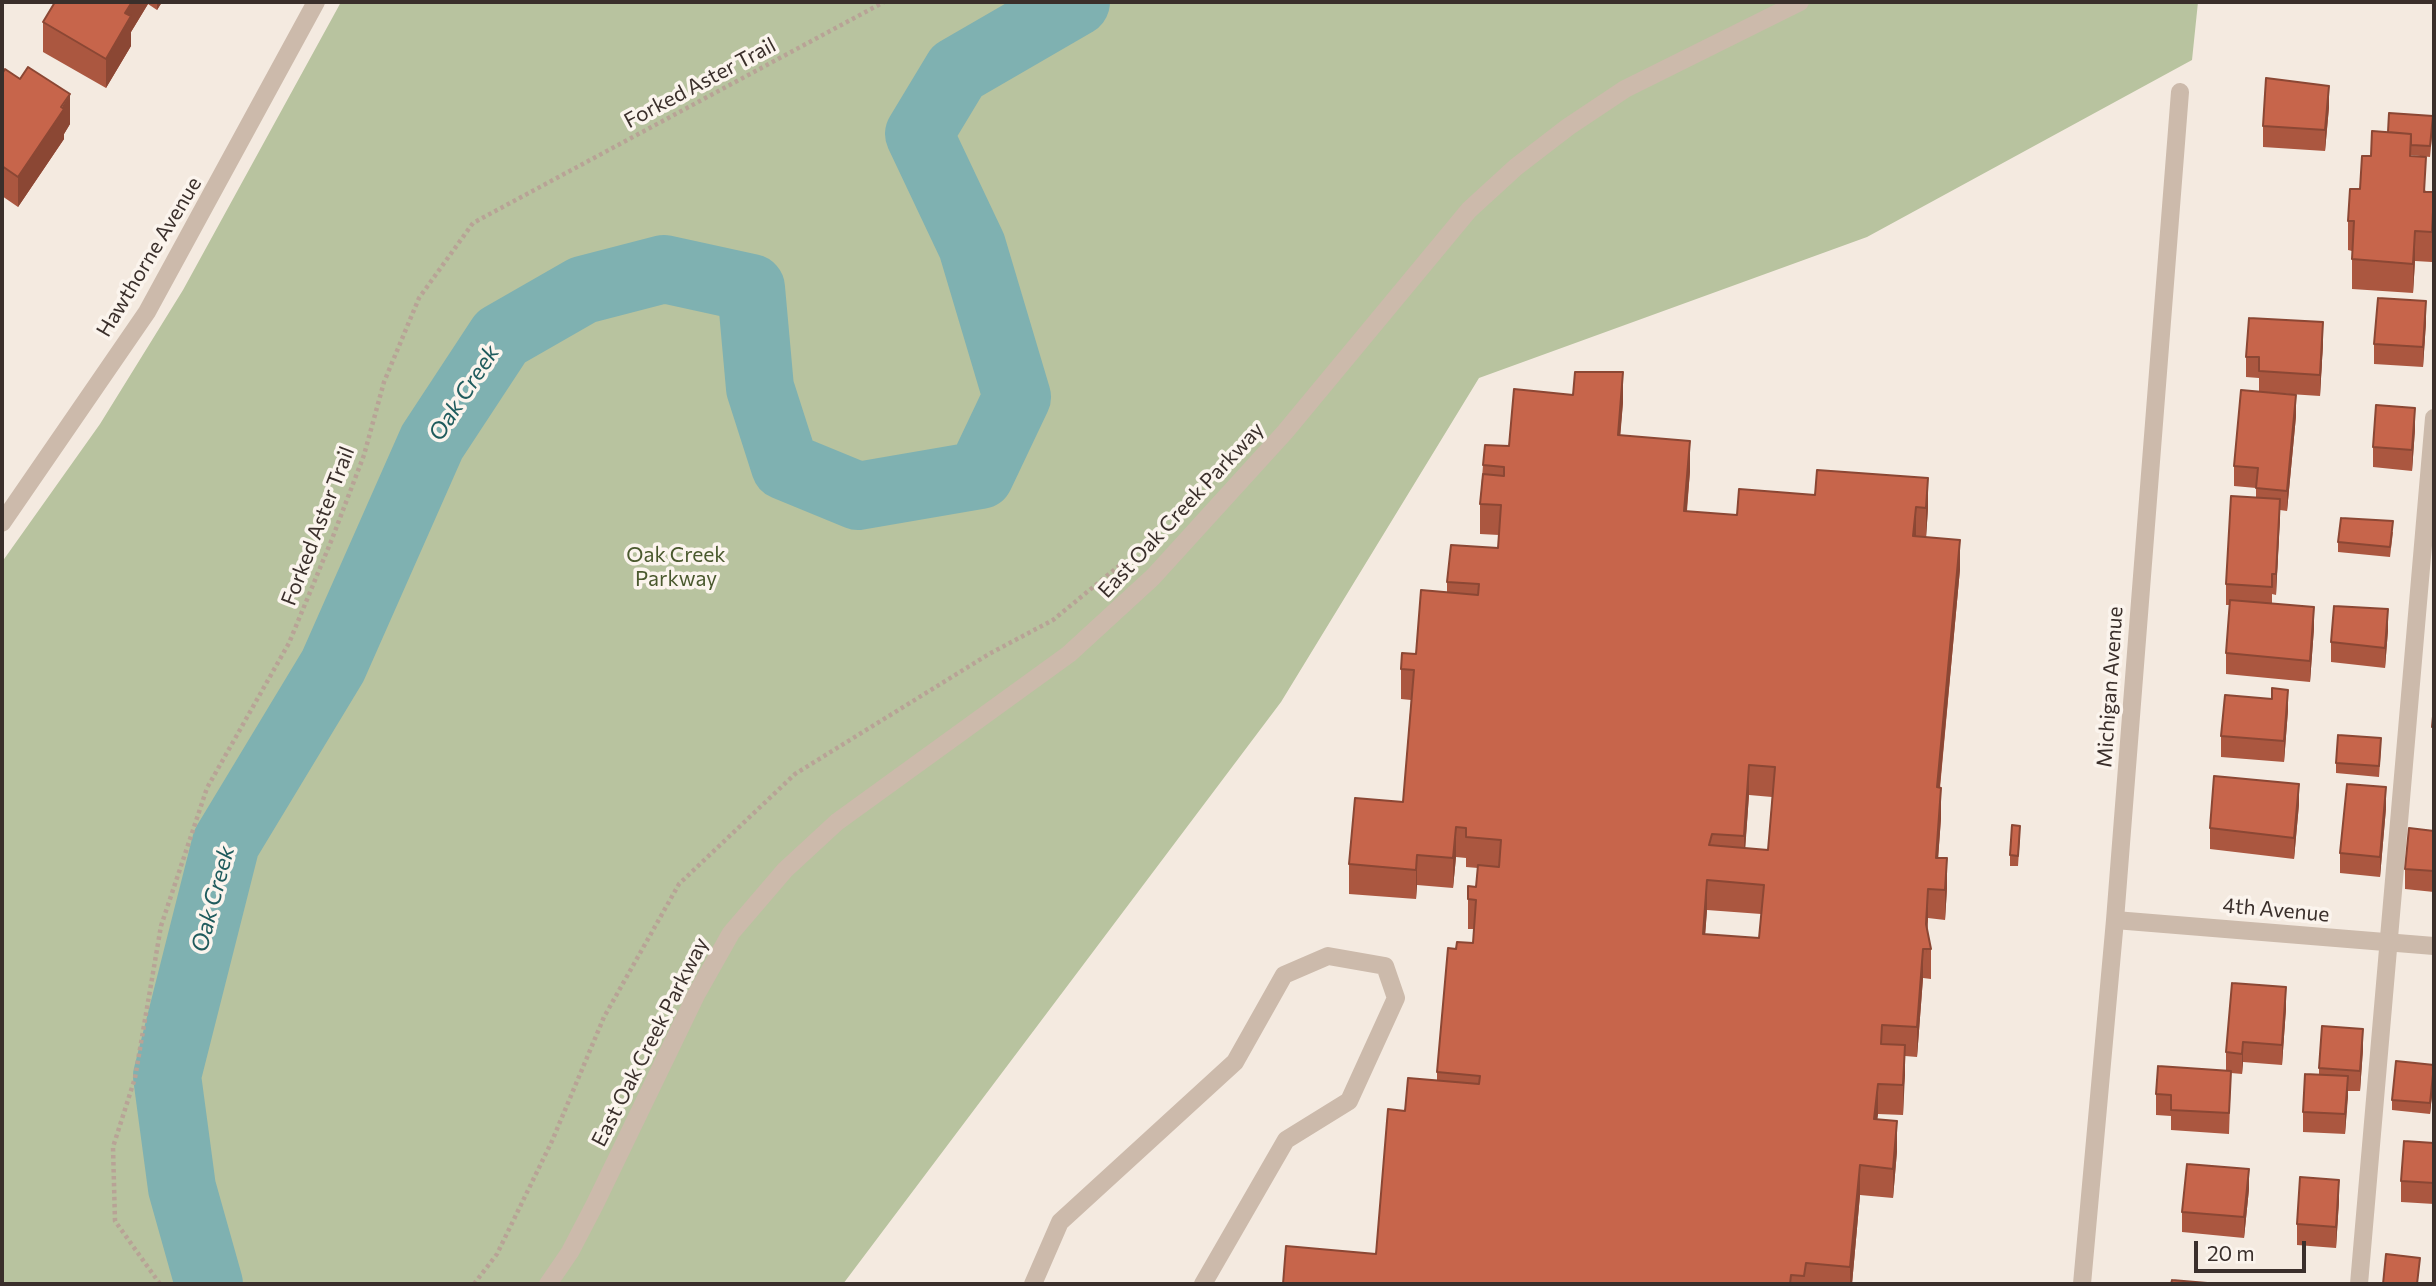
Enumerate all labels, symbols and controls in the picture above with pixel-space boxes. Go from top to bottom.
street label: Forked Aster Trail [620,32,780,134]
street label: Hawthorne Avenue [91,173,207,341]
water label: Oak Creek [423,340,505,446]
street label: East Oak Creek Parkway [1093,417,1269,603]
street label: Forked Aster Trail [276,443,360,609]
park label: Oak Creek Parkway [626,542,726,592]
street label: Michigan Avenue [2092,606,2128,768]
water label: Oak Creek [186,843,240,955]
street label: 4th Avenue [2221,893,2331,927]
street label: East Oak Creek Parkway [586,933,714,1151]
scale bar [2198,1226,2310,1270]
text: 20 m [2207,1240,2255,1265]

